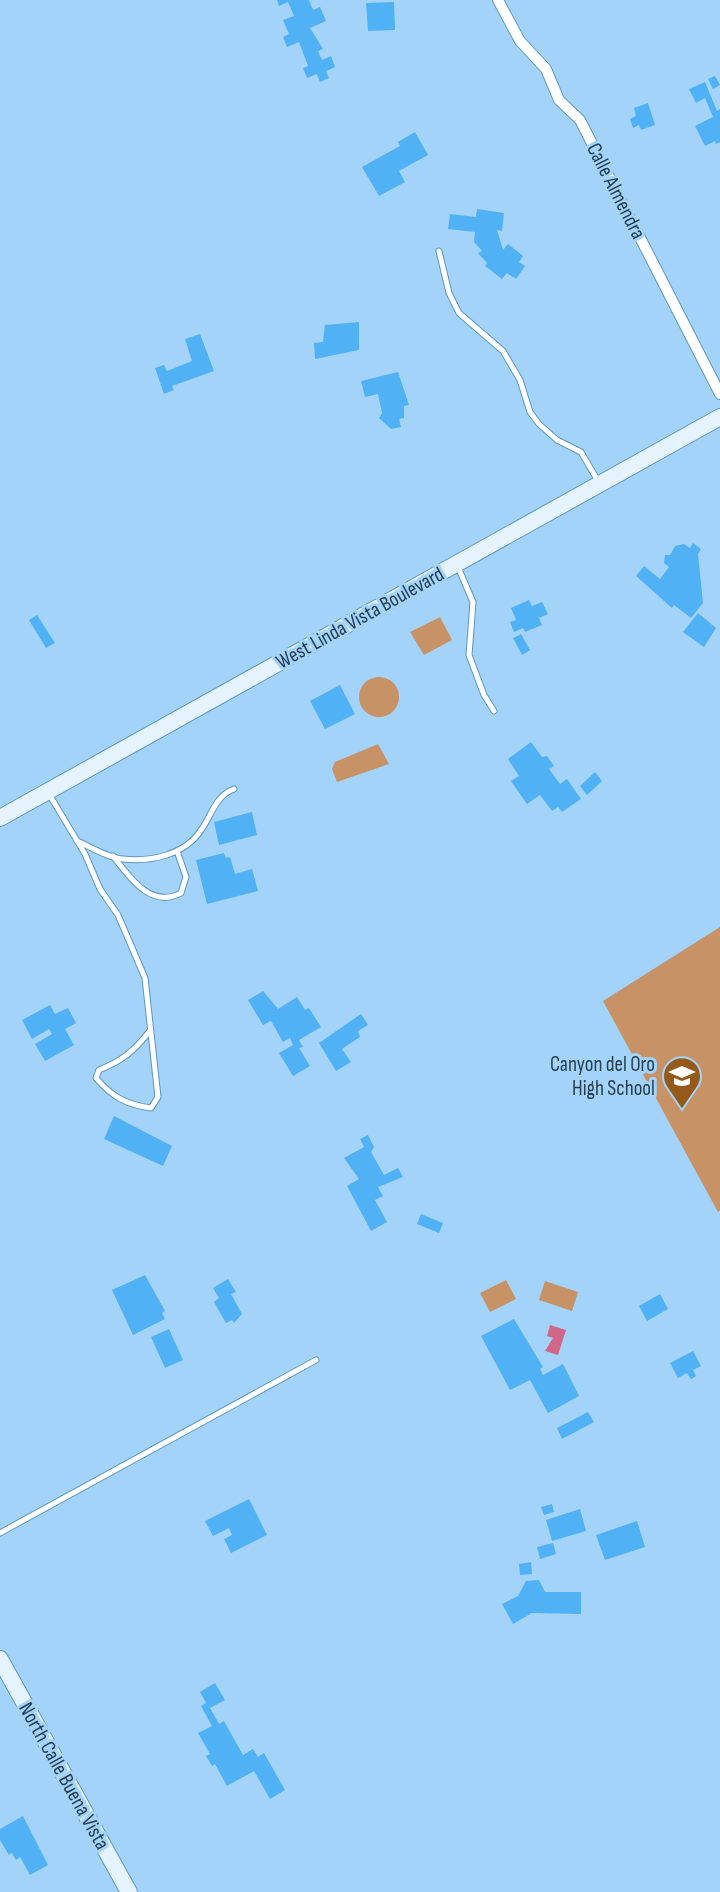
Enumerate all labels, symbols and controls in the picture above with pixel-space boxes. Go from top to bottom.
street label: Calle Almendra [581,139,651,243]
street label: West Linda Vista Boulevard [272,562,448,674]
place label: Canyon del Oro High School [550,1052,655,1101]
school or university icon: Canyon del Oro High School [661,1055,703,1110]
street label: North Calle Buena Vista [13,1698,115,1854]

